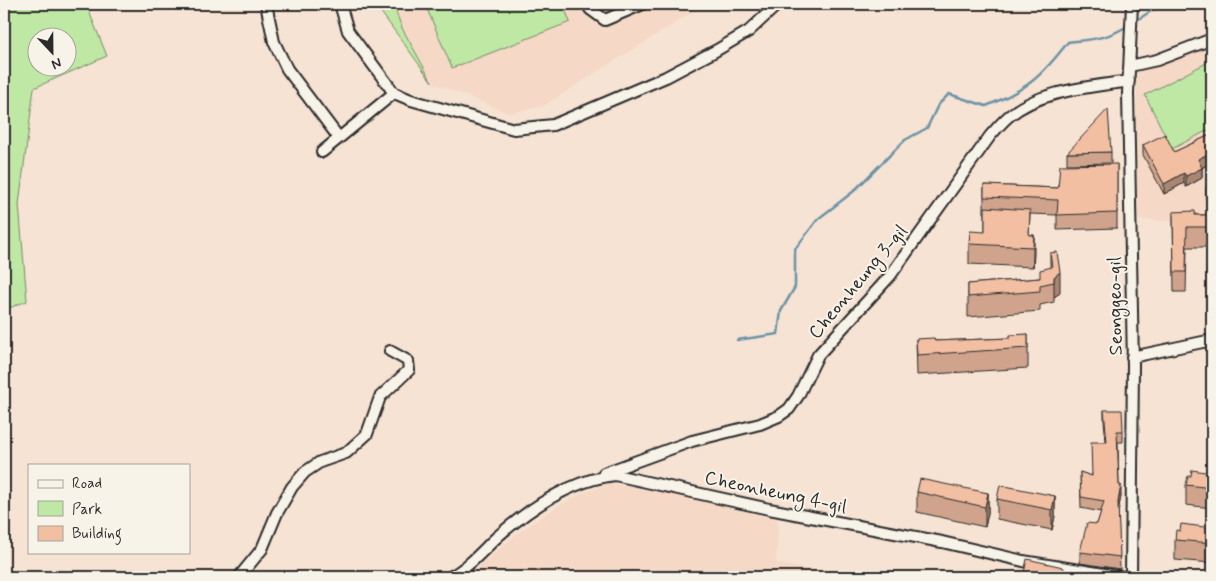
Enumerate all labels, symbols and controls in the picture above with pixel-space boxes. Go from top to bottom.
north arrow [28,28,78,78]
text: N [49,53,64,73]
street label: Cheonheung 3-gil [803,219,915,346]
street label: Seonggeo-gil [1102,256,1131,355]
legend [28,464,190,554]
street label: Cheonheung 4-gil [702,465,849,522]
text: Road [72,474,102,494]
text: Park [72,500,102,520]
text: Building [72,524,122,545]

